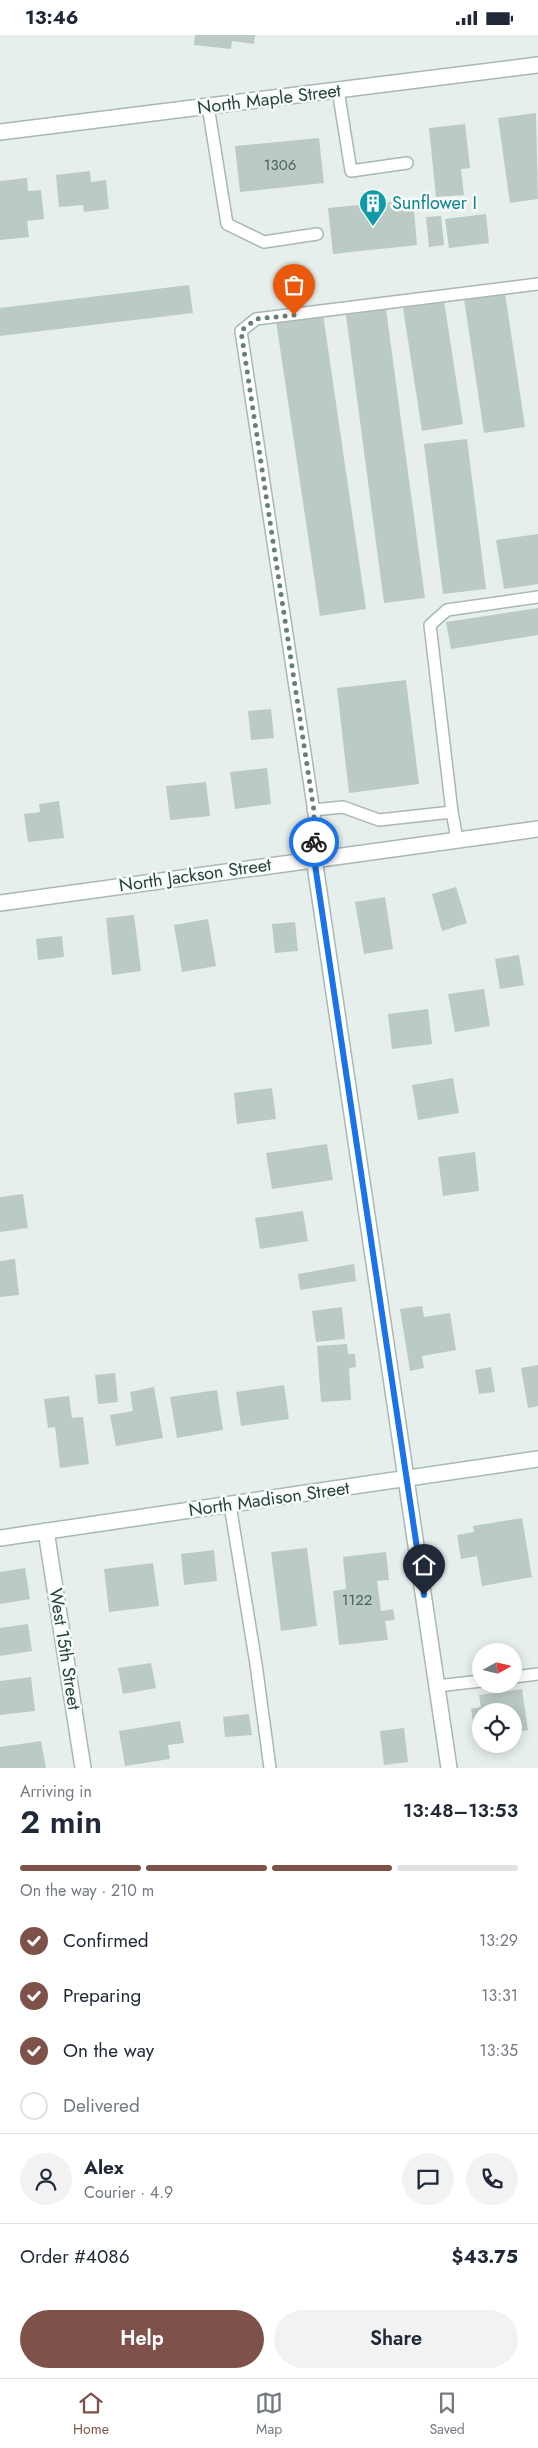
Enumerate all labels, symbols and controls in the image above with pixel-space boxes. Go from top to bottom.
text: 13:46 [25,4,79,31]
street label: North Maple Street [196,77,343,121]
house number: 1306 [264,154,296,176]
building icon: Sunflower I [358,188,388,227]
place label: Sunflower I [392,190,477,216]
pin [273,264,315,315]
icon: bag [280,271,308,299]
courier [289,817,339,867]
icon: bike [300,828,328,856]
street label: North Jackson Street [117,851,273,899]
street label: North Madison Street [187,1475,352,1523]
pin [403,1544,445,1595]
icon: home [410,1551,438,1579]
street label: West 15th Street [43,1586,88,1712]
house number: 1122 [342,1589,372,1611]
north arrow [472,1643,522,1693]
map controls [472,1643,522,1753]
button: locate [472,1703,522,1753]
text: Arriving in [20,1780,92,1803]
text: 13:48–13:53 [403,1797,518,1824]
text: 2 min [20,1799,102,1845]
text: On the way · 210 m [20,1879,154,1902]
icon: check [20,1927,48,1955]
text: Confirmed [63,1927,149,1954]
text: 13:29 [479,1929,518,1952]
icon: check [20,1982,48,2010]
text: Preparing [63,1982,141,2009]
text: 13:31 [481,1984,518,2007]
icon: check [20,2037,48,2065]
text: On the way [63,2037,154,2064]
text: 13:35 [480,2039,518,2062]
text: Delivered [63,2092,140,2119]
button: person [20,2153,72,2205]
button: chat [402,2153,454,2205]
button: phone [466,2153,518,2205]
text: Alex [84,2154,124,2181]
text: Courier · 4.9 [84,2181,173,2204]
text: Order #4086 [20,2243,130,2270]
text: $43.75 [452,2243,518,2270]
button: Help [20,2310,264,2368]
button: Share [274,2310,518,2368]
tab: Home [73,2389,109,2439]
tab: Map [255,2389,283,2439]
tab: Saved [429,2389,465,2439]

